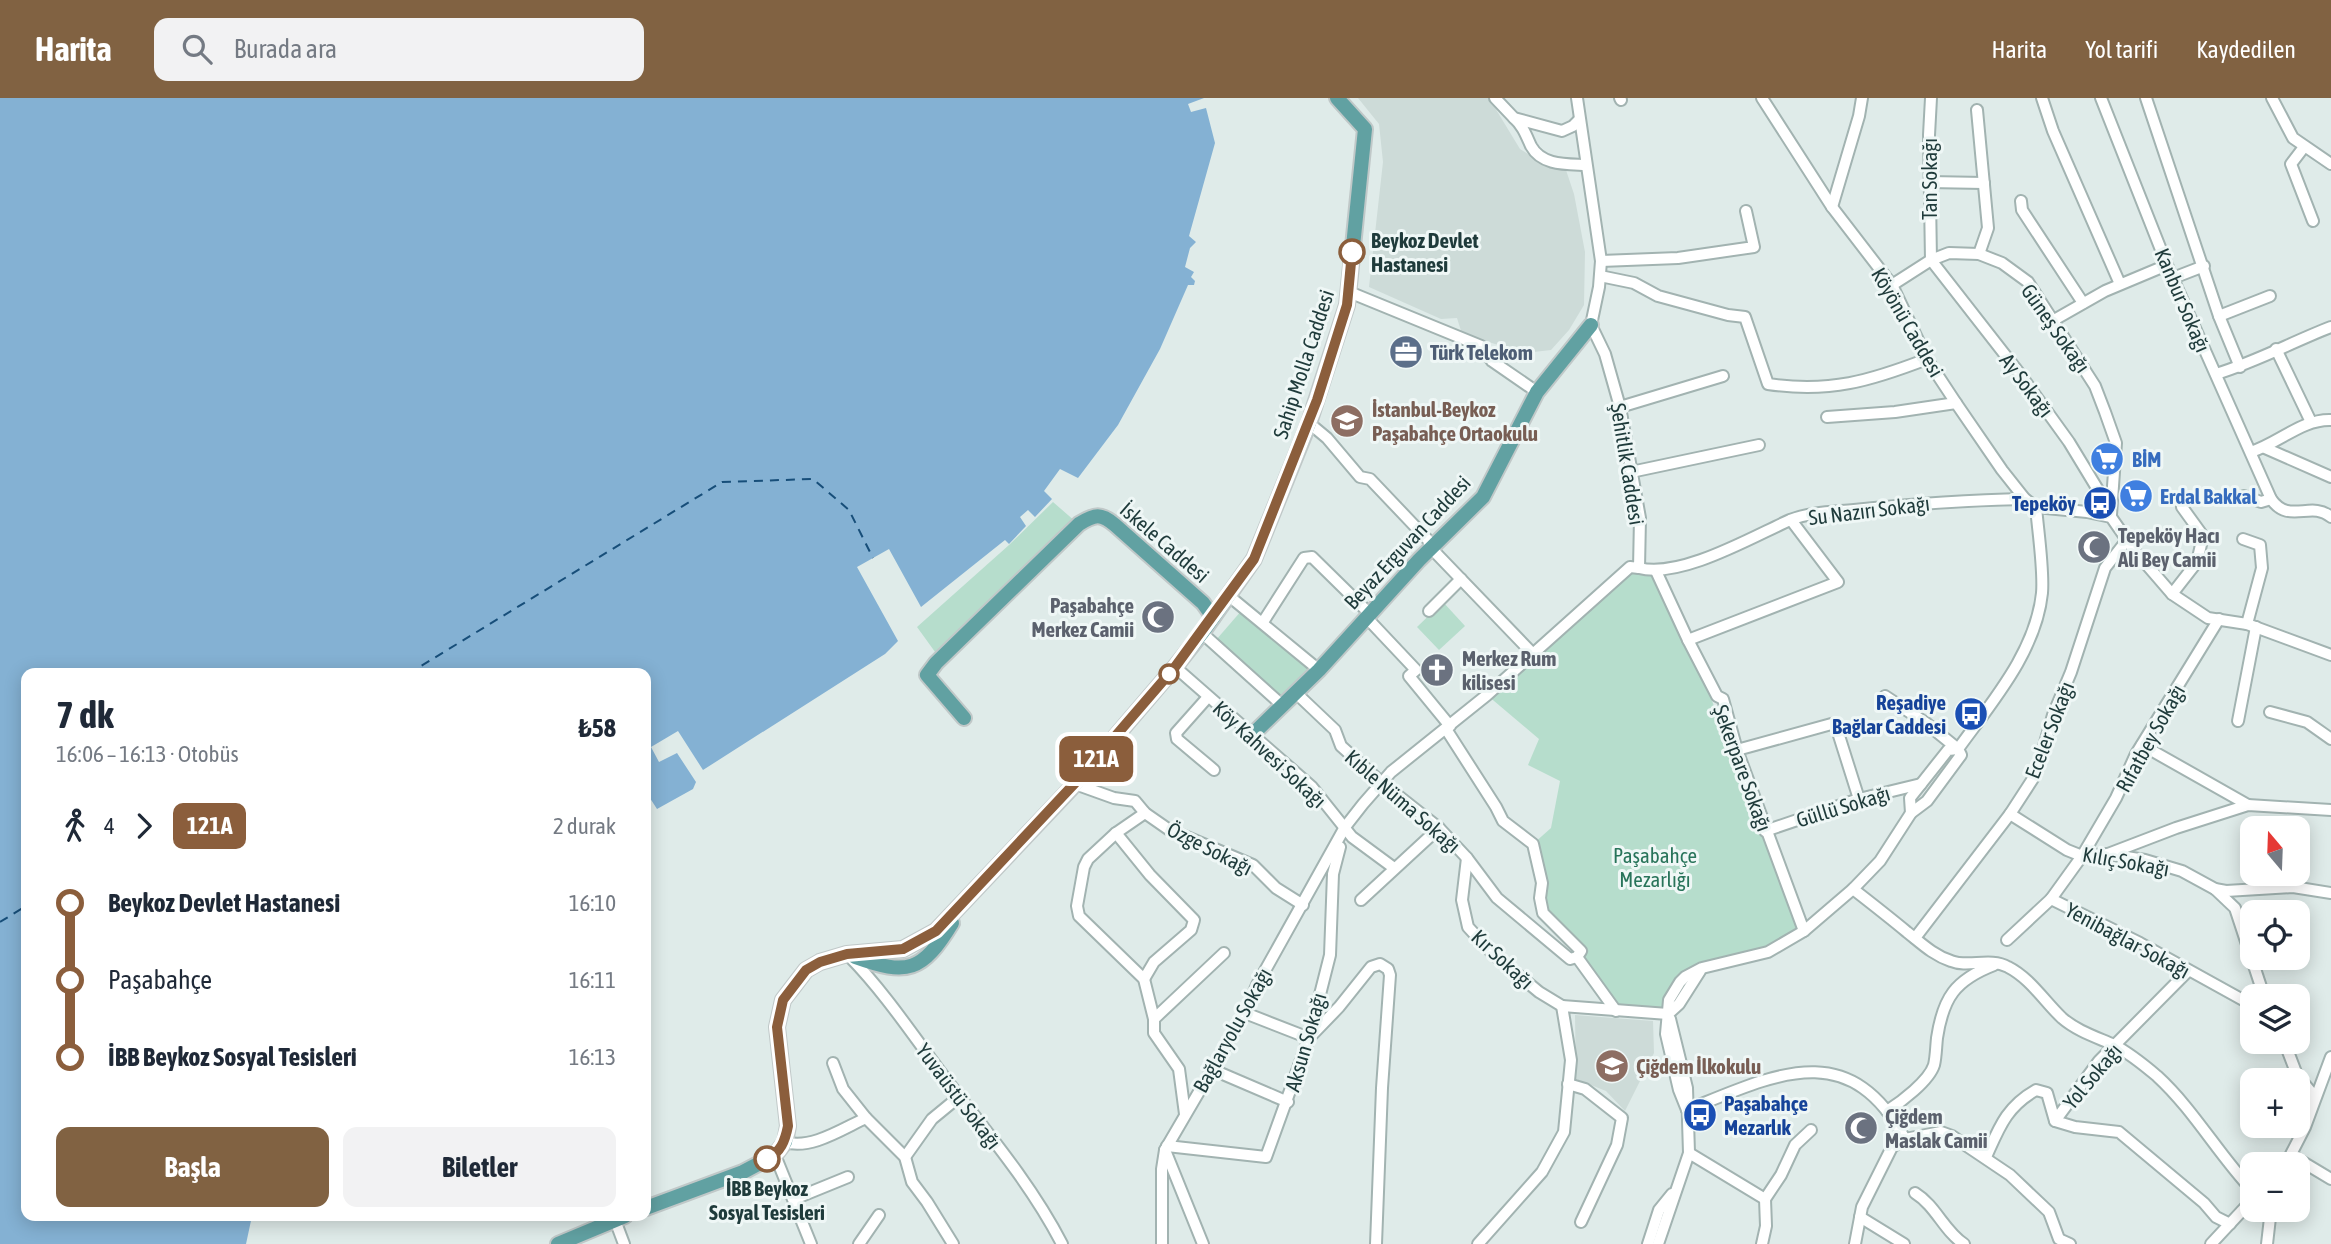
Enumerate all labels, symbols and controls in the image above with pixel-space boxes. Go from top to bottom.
search box [154,18,644,81]
text: Harita [35,30,112,68]
icon: search [178,30,216,68]
text: Burada ara [234,34,337,64]
text: Harita [1991,36,2047,63]
text: Yol tarifi [2085,36,2158,63]
text: Kaydedilen [2196,36,2296,63]
street label: Tan Sokağı [1917,138,1941,220]
place label: Beykoz Devlet Hastanesi [1371,228,1479,276]
marker: Beykoz Devlet Hastanesi [1339,239,1365,265]
street label: Kanbur Sokağı [2150,244,2216,356]
street label: Köyönü Caddesi [1867,263,1949,381]
street label: Güneş Sokağı [2017,279,2095,377]
street label: Sahip Molla Caddesi [1268,287,1338,441]
office icon: Türk Telekom [1387,333,1425,371]
place label: Türk Telekom [1430,340,1533,364]
street label: Ay Sokağı [1995,348,2059,422]
place label: İstanbul-Beykoz Paşabahçe Ortaokulu [1372,397,1538,445]
street label: Şehitlik Caddesi [1607,401,1649,527]
school or university icon: İstanbul-Beykoz Paşabahçe Ortaokulu [1328,402,1366,440]
supermarket icon: BİM [2088,440,2126,478]
place label: BİM [2132,447,2161,471]
street label: Beyaz Erguvan Caddesi [1339,470,1475,614]
supermarket icon: Erdal Bakkal [2117,477,2155,515]
bus stop icon: Tepeköy [2081,484,2119,522]
place label: Erdal Bakkal [2160,484,2257,508]
street label: Su Nazırı Sokağı [1807,491,1931,529]
place label: Tepeköy [2012,491,2076,515]
street label: İskele Caddesi [1116,497,1214,587]
place label: Tepeköy Hacı Ali Bey Camii [2117,523,2220,571]
mosque icon: Tepeköy Hacı Ali Bey Camii [2075,528,2113,566]
place label: Paşabahçe Merkez Camii [1031,593,1134,641]
mosque icon: Paşabahçe Merkez Camii [1139,598,1177,636]
place label: Merkez Rum kilisesi [1462,646,1556,694]
church icon: Merkez Rum kilisesi [1418,651,1456,689]
unlabelled marker [1159,664,1179,684]
street label: Eceler Sokağı [2020,678,2078,782]
street label: Rıfatbey Sokağı [2111,680,2189,796]
place label: Reşadiye Bağlar Caddesi [1832,690,1946,738]
text: 7 dk [56,693,114,736]
bus stop icon: Reşadiye Bağlar Caddesi [1952,695,1990,733]
street label: Köy Kahvesi Sokağı [1209,696,1331,812]
street label: Şekerpare Sokağı [1709,702,1777,834]
text: ₺58 [579,713,616,743]
line badge: 121A [1047,736,1145,782]
text: 16:06 – 16:13 · Otobüs [56,741,239,767]
street label: Kıble Nüma Sokağı [1341,744,1465,858]
text: 121A [1073,745,1119,772]
street label: Güllü Sokağı [1793,780,1893,832]
icon: walk [56,807,94,845]
icon: forward [125,807,163,845]
text: 121A [187,812,232,839]
text: 4 [104,813,115,839]
text: 2 durak [553,813,616,839]
street label: Özge Sokağı [1163,816,1257,880]
north arrow [2240,816,2310,886]
map controls [2240,816,2310,1222]
street label: Kılıç Sokağı [2081,842,2171,880]
park label: Paşabahçe Mezarlığı [1613,843,1697,891]
text: Beykoz Devlet Hastanesi [108,888,340,918]
text: 16:10 [569,890,616,916]
street label: Yenibağlar Sokağı [2062,897,2194,983]
button: locate [2240,900,2310,970]
street label: Kır Sokağı [1467,924,1539,994]
street label: Bağlaryolu Sokağı [1188,964,1276,1096]
text: Paşabahçe [108,965,212,995]
text: 16:11 [569,967,616,993]
button: layers [2240,984,2310,1054]
street label: Aksun Sokağı [1279,990,1331,1094]
street label: Yol Sokağı [2058,1038,2126,1114]
street label: Yuvaüstü Sokağı [912,1039,1006,1153]
text: İBB Beykoz Sosyal Tesisleri [108,1042,357,1072]
text: 16:13 [569,1044,616,1070]
school or university icon: Çiğdem İlkokulu [1593,1047,1631,1085]
place label: Çiğdem İlkokulu [1636,1054,1761,1078]
button: + [2240,1068,2310,1138]
place label: Paşabahçe Mezarlık [1724,1091,1808,1139]
bus stop icon: Paşabahçe Mezarlık [1681,1096,1719,1134]
place label: Çiğdem Maslak Camii [1885,1104,1988,1152]
mosque icon: Çiğdem Maslak Camii [1842,1109,1880,1147]
button: Başla [56,1127,329,1207]
button: Biletler [343,1127,616,1207]
marker: İBB Beykoz Sosyal Tesisleri [754,1146,780,1172]
button: − [2240,1152,2310,1222]
place label: İBB Beykoz Sosyal Tesisleri [709,1176,825,1224]

